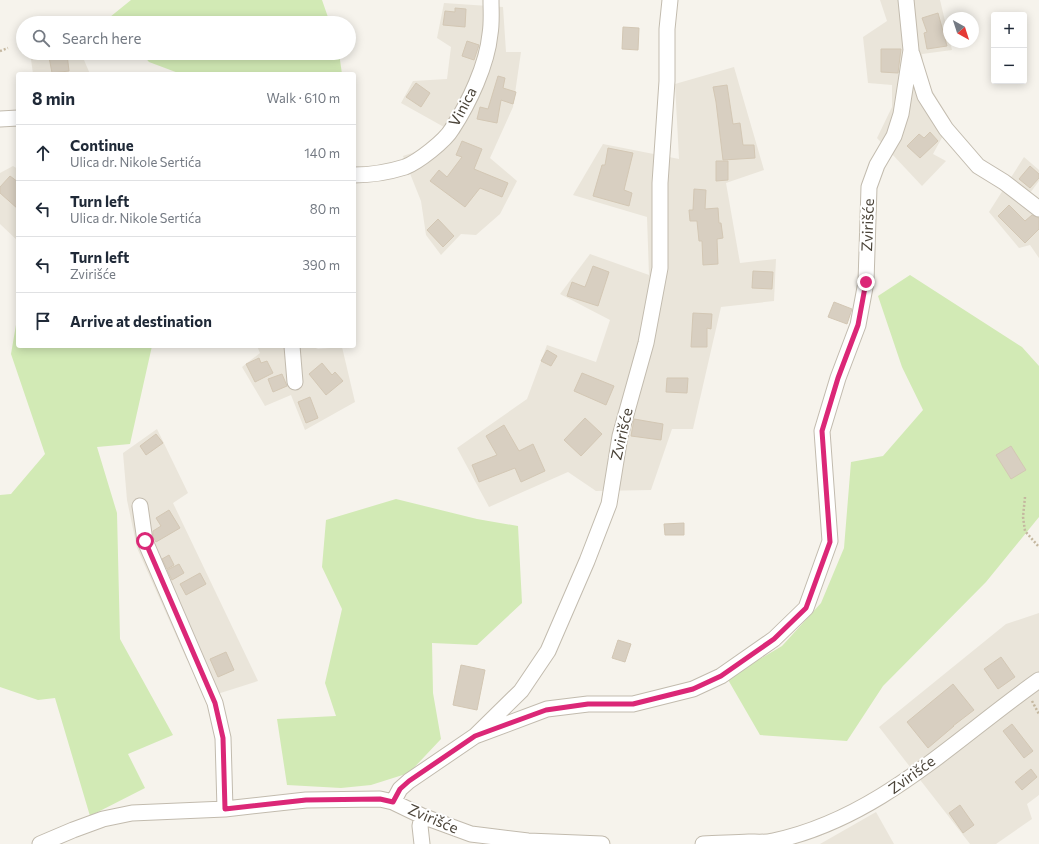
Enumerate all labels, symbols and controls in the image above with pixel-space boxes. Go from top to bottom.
north arrow [943,12,979,48]
map controls [991,12,1027,84]
button: + [991,12,1027,48]
search box [16,16,356,60]
icon: search [30,27,52,49]
text: Search here [62,29,141,47]
button: − [991,48,1027,84]
street label: Vinica [444,84,480,129]
text: 8 min [32,88,75,109]
text: Walk · 610 m [266,90,340,106]
text: Continue [70,136,134,154]
icon: ahead [32,142,54,164]
text: 140 m [304,145,340,161]
text: Ulica dr. Nikole Sertića [70,154,201,170]
text: Turn left [70,192,129,210]
icon: left [32,198,54,220]
street label: Zvirišće [857,198,877,252]
text: 80 m [310,201,340,217]
text: Ulica dr. Nikole Sertića [70,210,201,226]
text: Turn left [70,248,129,266]
icon: left [32,254,54,276]
text: 390 m [302,257,340,273]
text: Zvirišće [70,266,116,282]
route end [857,273,875,291]
icon: arrive [32,310,54,332]
text: Arrive at destination [70,312,212,330]
street label: Zvirišće [606,406,636,462]
route start [136,532,154,550]
street label: Zvirišće [885,751,938,797]
street label: Zvirišće [405,799,461,837]

